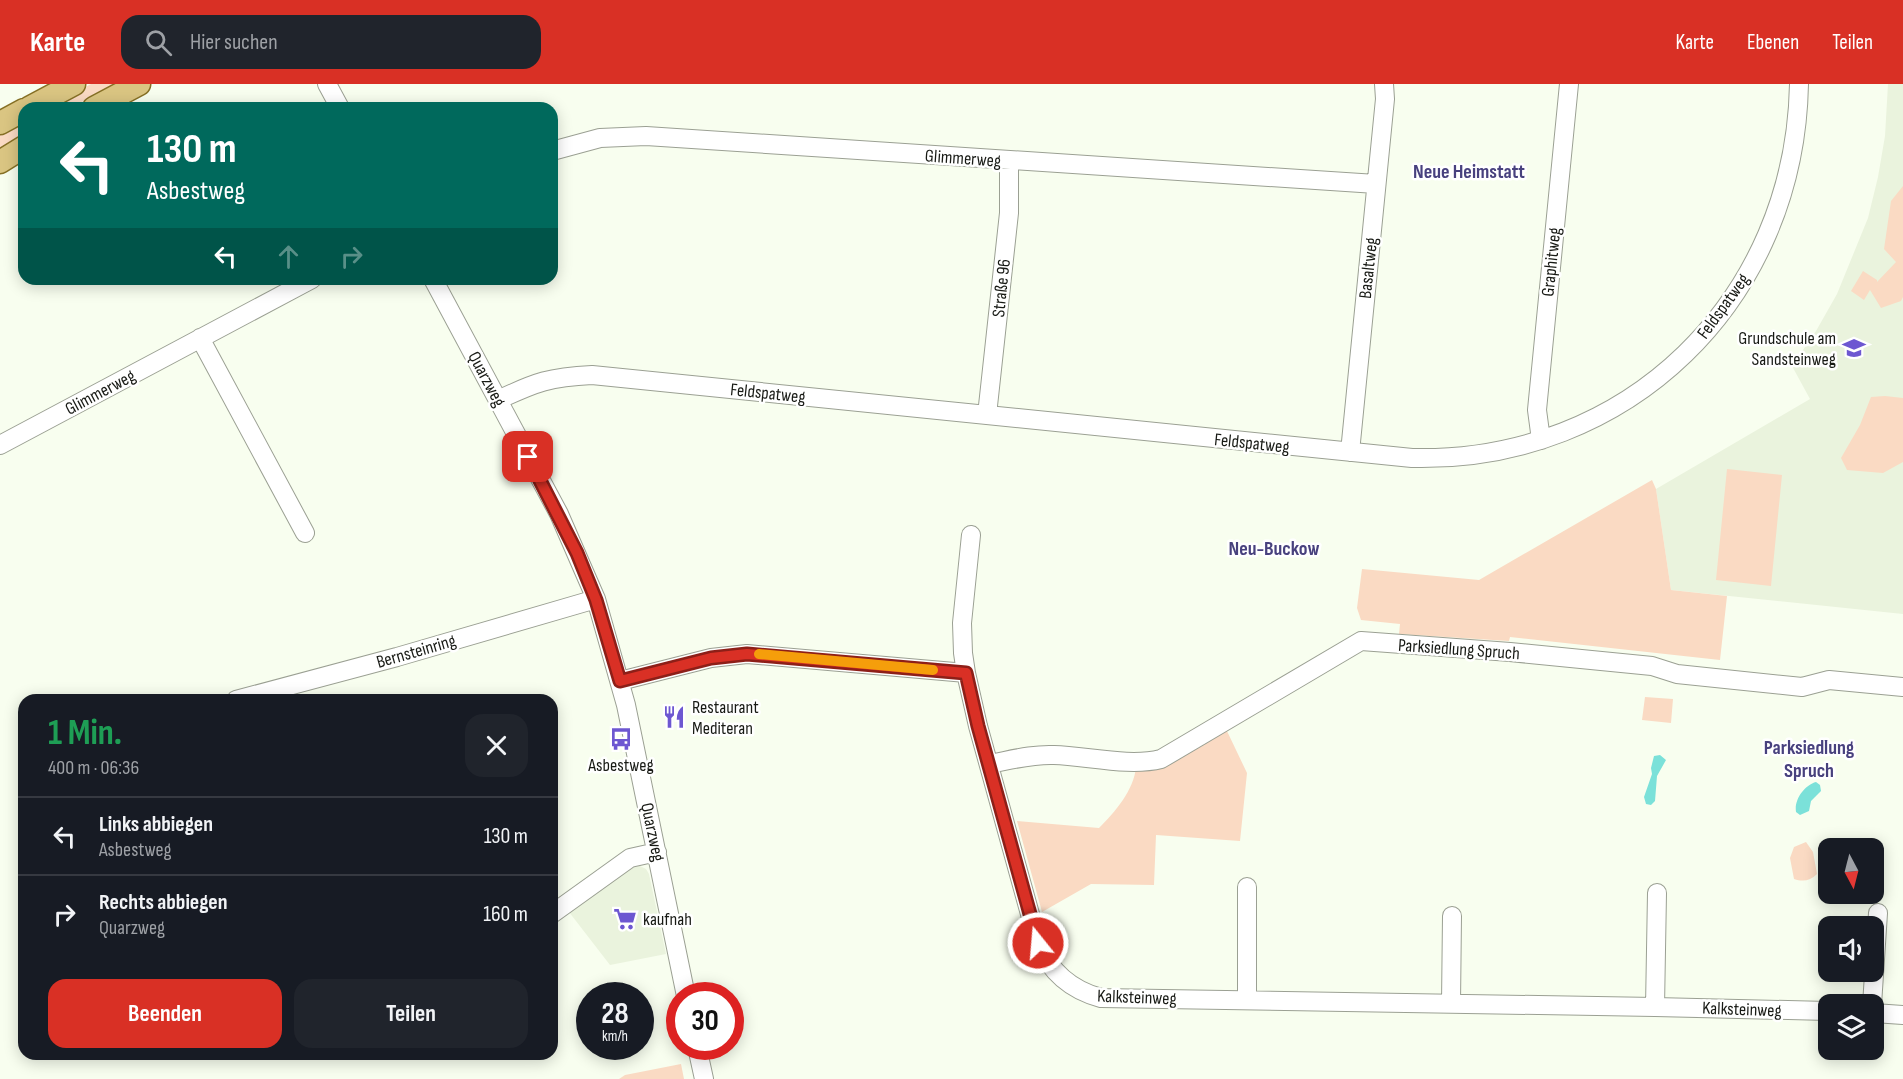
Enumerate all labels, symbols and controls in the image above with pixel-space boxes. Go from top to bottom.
search box [121,15,541,69]
text: Karte [30,26,85,59]
icon: search [142,26,175,59]
text: Hier suchen [190,29,278,56]
text: Karte [1676,30,1714,55]
text: Ebenen [1747,30,1799,55]
text: Teilen [1832,30,1873,55]
text: 130 m [147,124,237,175]
icon: left [48,126,126,204]
street label: Glimmerweg [924,145,1002,172]
district label: Neue Heimstatt [1413,160,1525,184]
text: Asbestweg [147,175,245,207]
street label: Graphitweg [1537,226,1566,298]
street label: Basaltweg [1355,236,1382,300]
icon: left [209,240,242,273]
icon: ahead [272,240,305,273]
icon: right [335,240,368,273]
street label: Straße 96 [988,258,1015,318]
street label: Feldspatweg [1693,270,1754,343]
place label: Grundschule am Sandsteinweg [1738,328,1836,370]
school or university icon: Grundschule am Sandsteinweg [1841,335,1867,361]
street label: Quarzweg [463,348,510,410]
street label: Glimmerweg [62,365,139,420]
street label: Feldspatweg [729,379,807,408]
street label: Feldspatweg [1213,429,1291,458]
pin [502,431,553,482]
icon: arrive [511,440,544,473]
district label: Neu-Buckow [1228,537,1320,561]
street label: Bernsteinring [374,630,458,673]
street label: Parksiedlung Spruch [1397,635,1521,664]
place label: Restaurant Mediteran [692,697,759,739]
restaurant icon: Restaurant Mediteran [661,704,687,730]
text: 1 Min. [48,712,122,755]
button: close [465,714,528,777]
bus stop icon: Asbestweg [608,726,634,752]
district label: Parksiedlung Spruch [1764,736,1855,783]
place label: Asbestweg [587,755,654,776]
text: 400 m · 06:36 [48,756,139,780]
street label: Quarzweg [636,801,669,863]
text: Links abbiegen [99,811,213,838]
icon: left [48,820,81,853]
text: 130 m [484,823,528,850]
text: Asbestweg [99,838,172,862]
north arrow [1818,838,1884,904]
map controls [1818,838,1884,1060]
text: Rechts abbiegen [99,889,228,916]
icon: right [48,898,81,931]
text: 160 m [483,901,528,928]
supermarket icon: kaufnah [612,906,638,932]
place label: kaufnah [643,909,692,930]
position arrow [1006,911,1070,975]
text: Quarzweg [99,916,165,940]
button: sound [1818,916,1884,982]
button: Beenden [48,979,282,1048]
button: Teilen [294,979,528,1048]
speed limit sign: 30 [666,982,744,1060]
street label: Kalksteinweg [1097,986,1177,1009]
button: layers [1818,994,1884,1060]
text: 28 [601,996,629,1032]
street label: Kalksteinweg [1702,998,1782,1021]
text: km/h [602,1027,628,1046]

